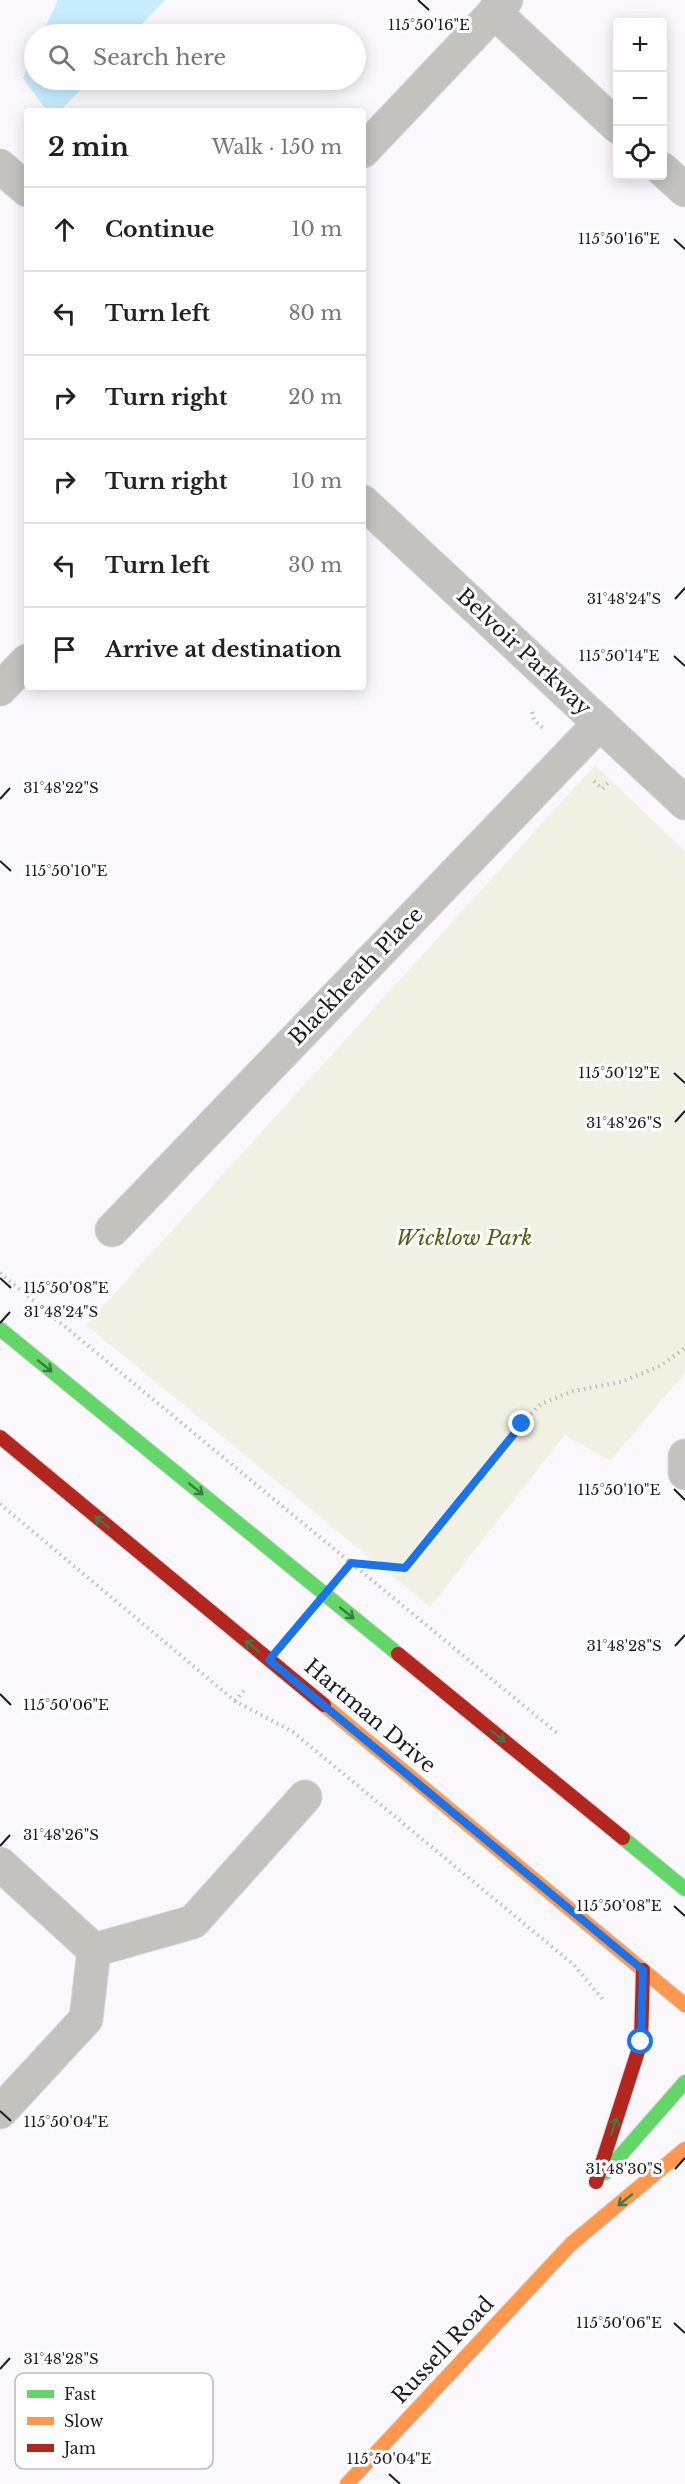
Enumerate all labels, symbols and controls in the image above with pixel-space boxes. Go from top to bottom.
text: 115°50'16"E [388,15,470,34]
map controls [613,18,667,180]
button: + [613,18,667,72]
search box [24,24,366,90]
icon: search [45,41,78,74]
text: Search here [93,44,226,71]
button: − [613,72,667,126]
button: locate [613,126,667,180]
text: 2 min [48,131,129,163]
text: Walk · 150 m [212,135,342,159]
icon: ahead [48,213,81,246]
text: Continue [105,216,214,243]
text: 10 m [292,217,342,241]
text: 115°50'16"E [578,229,660,248]
icon: left [48,297,81,330]
text: Turn left [105,300,210,327]
text: 80 m [288,301,342,325]
icon: right [48,381,81,414]
text: Turn right [105,384,227,411]
text: 20 m [288,385,342,409]
icon: right [48,465,81,498]
text: Turn right [105,468,227,495]
text: 10 m [292,469,342,493]
icon: left [48,549,81,582]
text: Turn left [105,552,210,579]
text: 30 m [288,553,342,577]
street label: Belvoir Parkway [451,583,597,721]
text: 31°48'24"S [587,589,661,608]
icon: arrive [48,633,81,666]
text: Arrive at destination [105,636,342,663]
text: 115°50'14"E [579,646,660,665]
text: 31°48'22"S [23,778,99,797]
text: 115°50'10"E [24,861,108,880]
street label: Blackheath Place [284,902,428,1050]
text: 115°50'12"E [578,1063,660,1082]
text: 31°48'26"S [586,1113,662,1132]
park label: Wicklow Park [396,1225,532,1251]
text: 115°50'08"E [23,1278,109,1297]
text: 31°48'24"S [24,1302,98,1321]
one-way arrow [37,1359,52,1373]
route end [508,1410,534,1436]
text: 115°50'10"E [577,1480,661,1499]
one-way arrow [188,1483,204,1496]
one-way arrow [94,1515,110,1528]
one-way arrow [339,1606,355,1619]
text: 31°48'28"S [586,1636,662,1655]
one-way arrow [245,1639,260,1653]
street label: Hartman Drive [299,1653,441,1779]
text: 115°50'06"E [23,1695,109,1714]
one-way arrow [490,1730,506,1743]
text: 31°48'26"S [23,1825,99,1844]
text: 115°50'08"E [576,1896,662,1915]
route start [627,2028,653,2054]
text: 115°50'04"E [24,2112,109,2131]
one-way arrow [609,2117,620,2136]
text: 31°48'30"S [586,2159,662,2178]
one-way arrow [617,2194,633,2207]
street label: Russell Road [387,2291,499,2409]
text: 115°50'06"E [576,2313,662,2332]
text: 31°48'28"S [23,2349,99,2368]
legend [15,2373,213,2469]
text: Fast [64,2384,96,2404]
text: Slow [64,2411,104,2431]
text: Jam [62,2438,96,2458]
text: 115°50'04"E [347,2449,432,2468]

